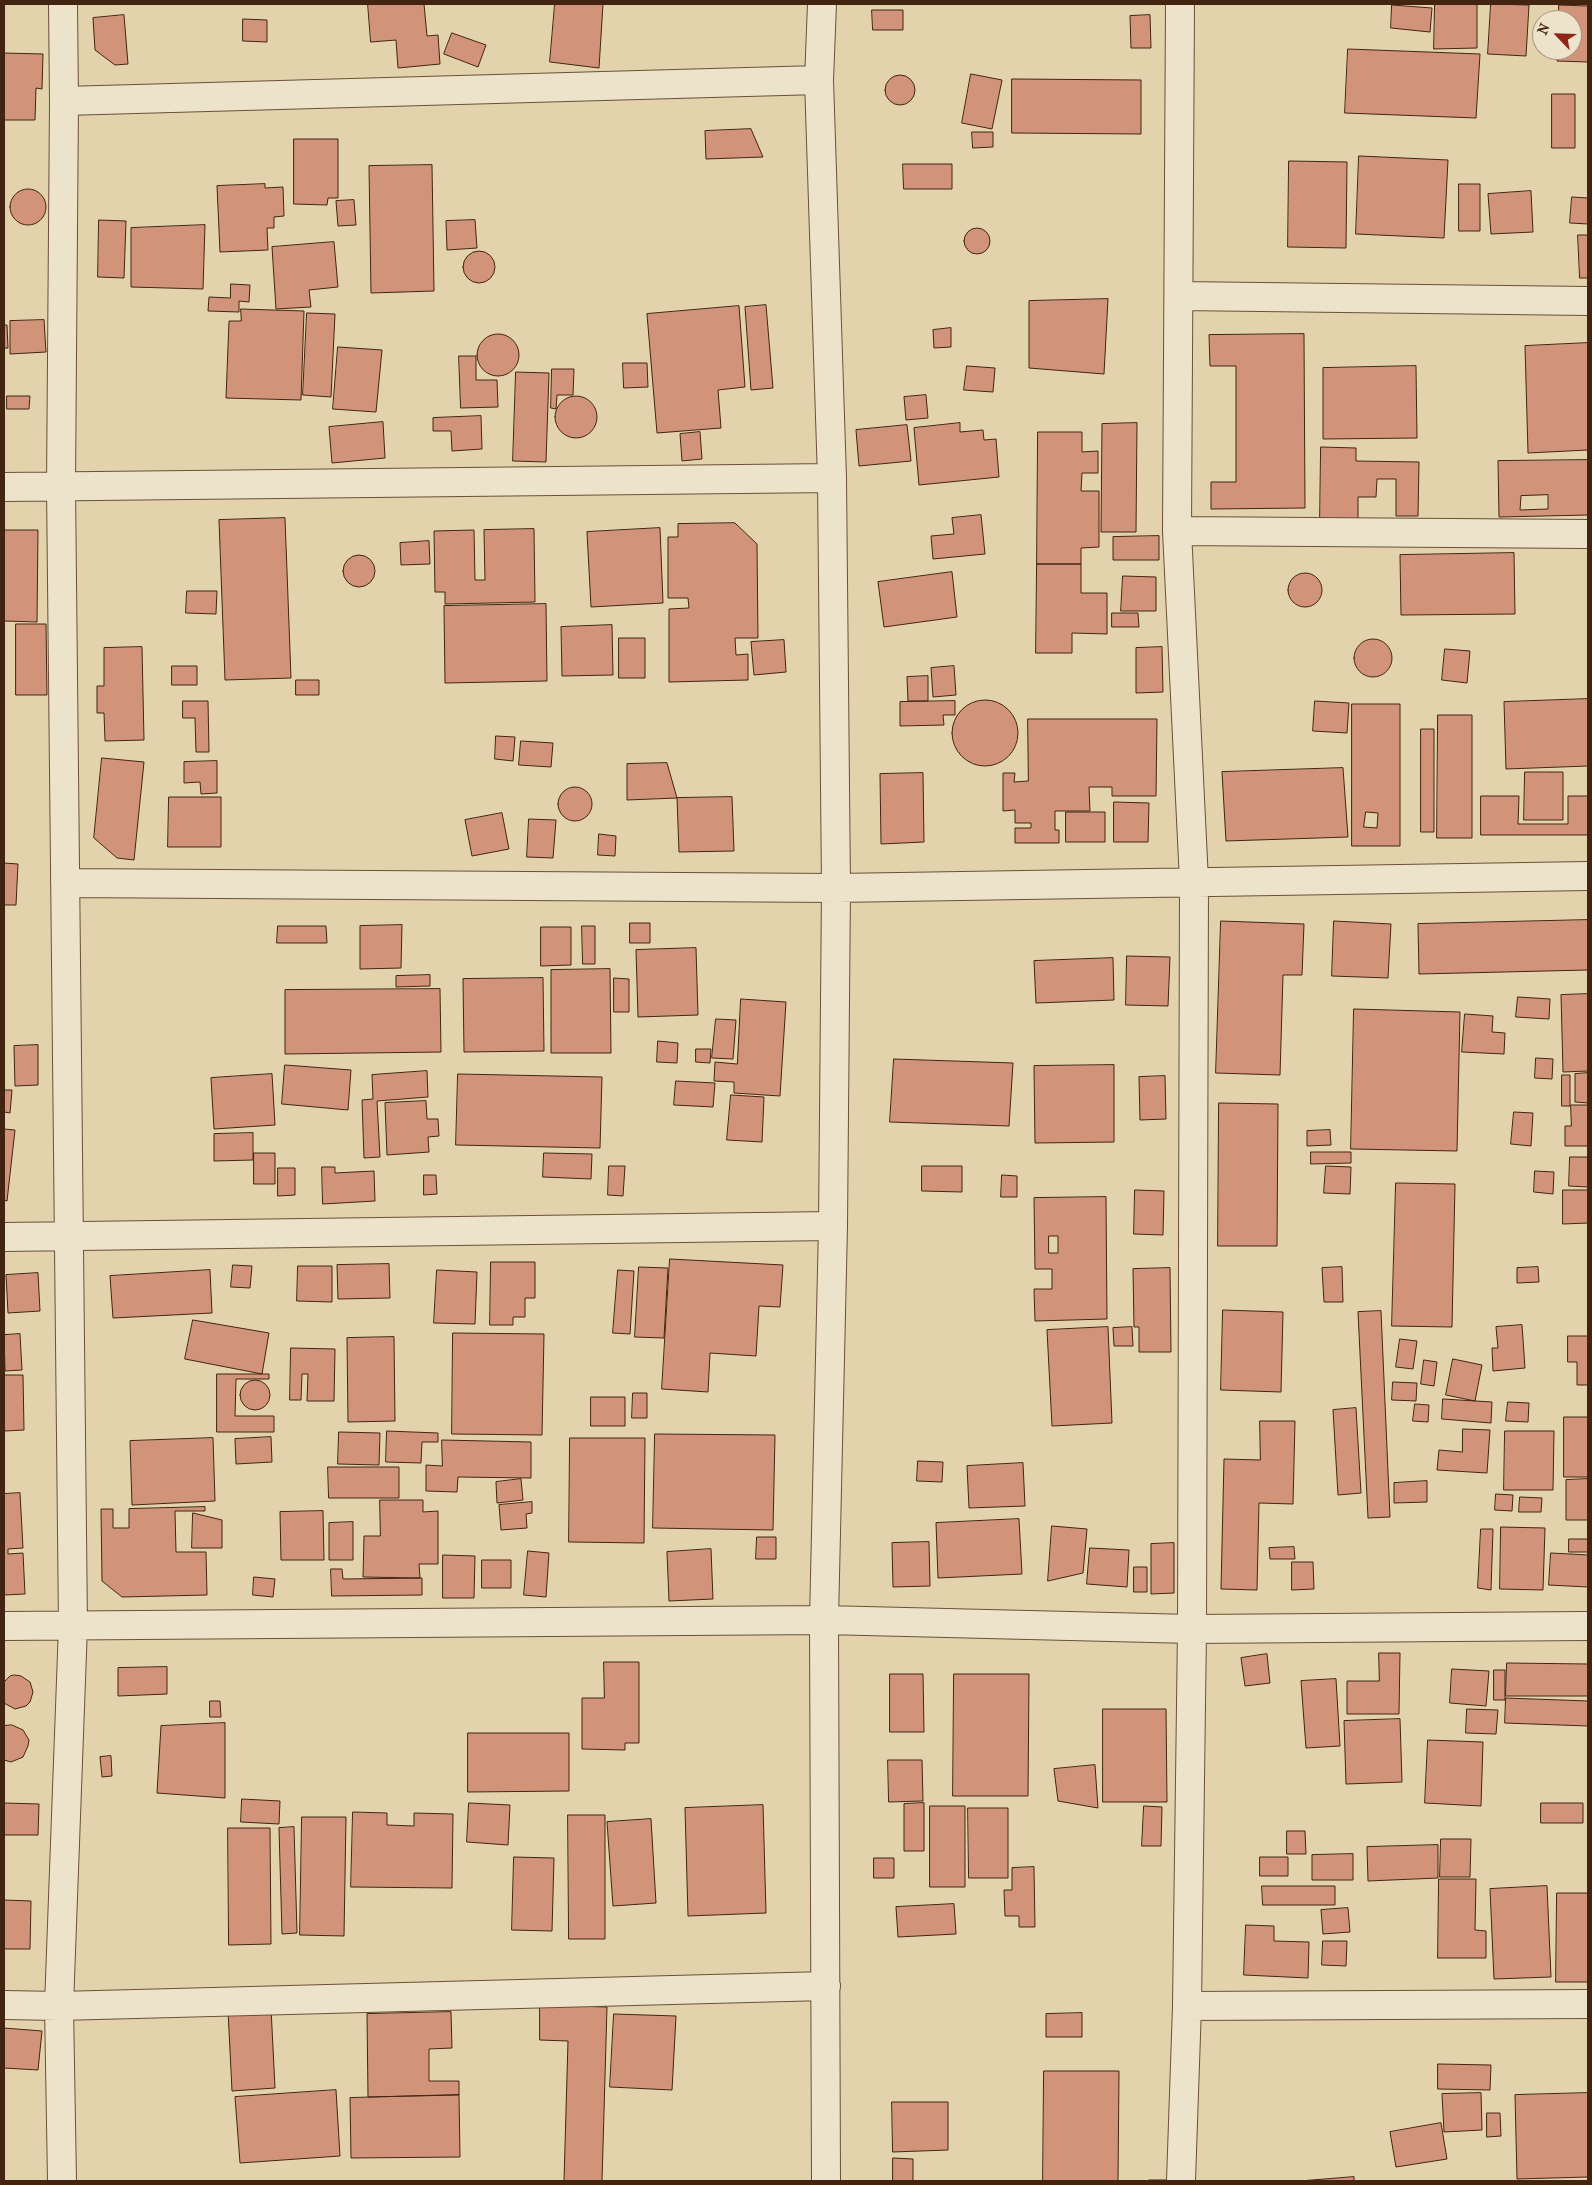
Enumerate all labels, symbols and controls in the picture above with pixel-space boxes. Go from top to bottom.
north arrow [1532,10,1582,60]
text: N [1534,21,1554,37]

